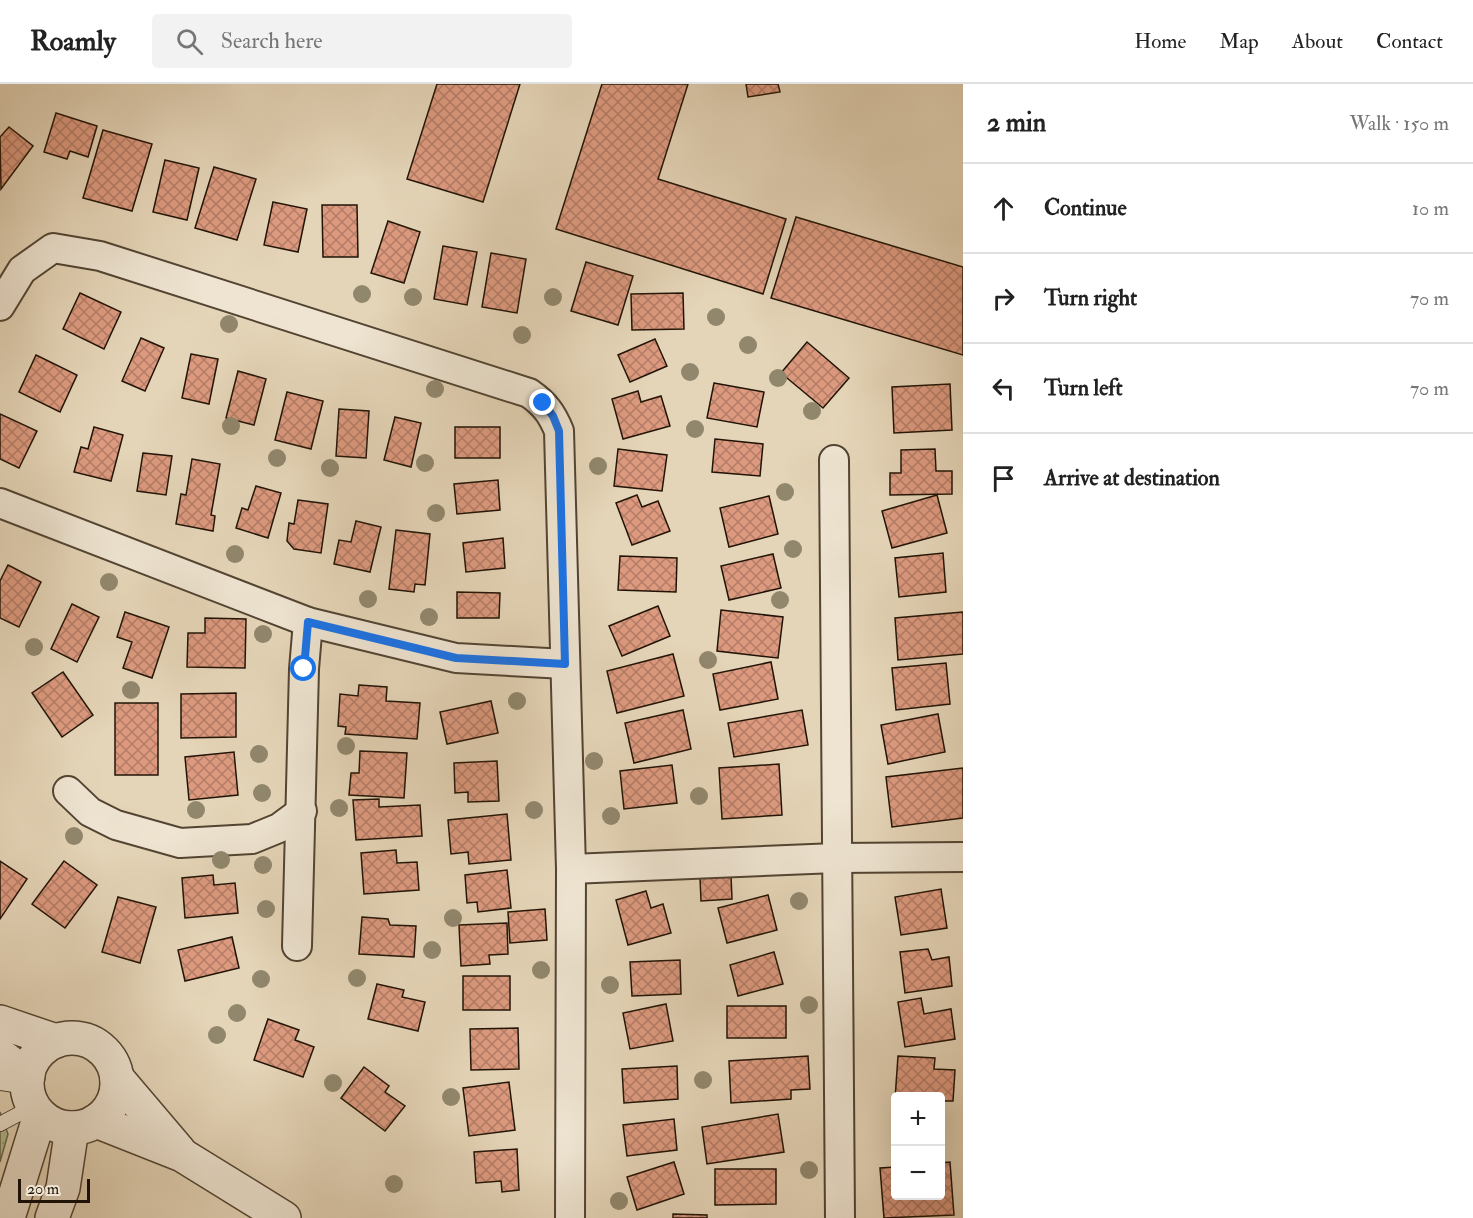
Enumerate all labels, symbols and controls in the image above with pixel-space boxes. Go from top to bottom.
search box [152,14,572,68]
text: Roamly [30,24,116,59]
icon: search [173,25,206,58]
text: Search here [221,27,323,55]
text: Home [1134,28,1186,55]
text: Map [1219,28,1259,55]
text: About [1292,28,1343,55]
text: Contact [1376,28,1443,55]
text: 2 min [987,107,1046,139]
text: Walk · 150 m [1349,111,1449,136]
icon: ahead [987,192,1020,225]
text: Continue [1044,194,1127,222]
text: 10 m [1412,196,1449,221]
icon: right [987,282,1020,315]
text: Turn right [1044,284,1137,312]
text: 70 m [1410,286,1449,311]
icon: left [987,372,1020,405]
text: Turn left [1044,374,1123,402]
text: 70 m [1410,376,1449,401]
route end [529,389,555,415]
icon: arrive [987,462,1020,495]
text: Arrive at destination [1044,464,1220,492]
route start [290,655,316,681]
map controls [891,1092,945,1200]
button: + [891,1092,945,1146]
button: − [891,1146,945,1200]
scale bar [18,1176,90,1204]
text: 20 m [27,1179,59,1199]

